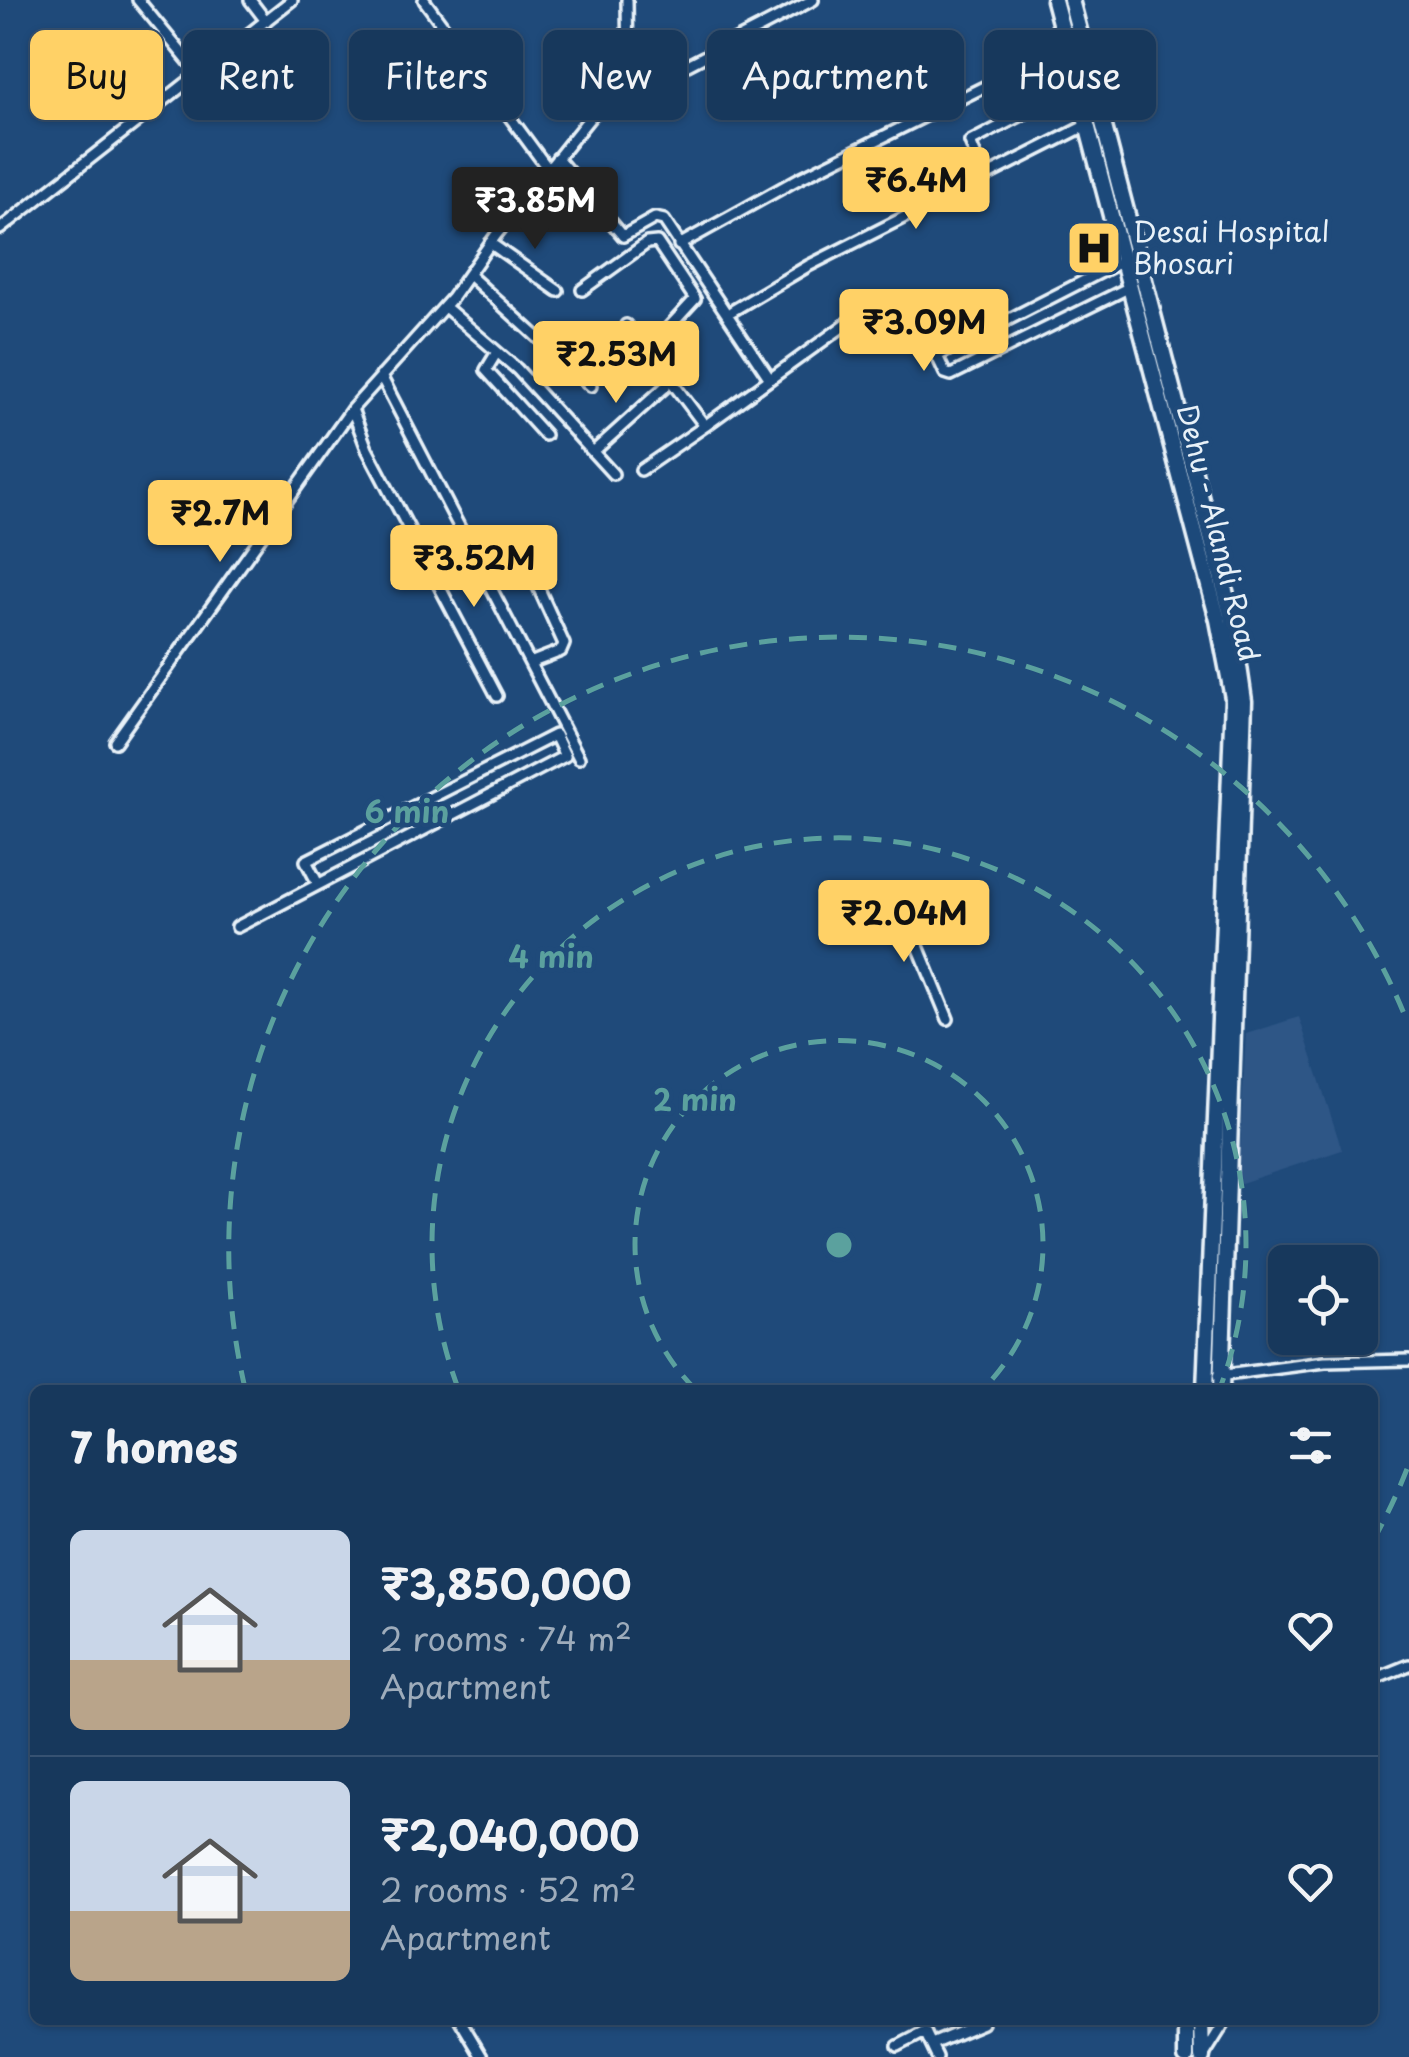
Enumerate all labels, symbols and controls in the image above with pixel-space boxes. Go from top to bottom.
chip: Buy [30,30,163,120]
chip: Rent [183,30,329,120]
chip: Filters [349,30,523,120]
chip: New [543,30,687,120]
chip: Apartment [707,30,964,120]
chip: House [984,30,1156,120]
pin: ₹6.4M [846,147,986,232]
text: ₹6.4M [865,155,967,203]
pin: ₹3.85M [454,167,616,252]
text: ₹3.85M [474,175,596,223]
place label: Desai Hospital Bhosari [1133,209,1329,284]
hospital icon: Desai Hospital Bhosari [1064,218,1124,278]
pin: ₹3.09M [843,289,1005,374]
text: ₹3.09M [861,297,987,345]
pin: ₹2.53M [535,321,697,406]
text: ₹2.53M [555,329,677,377]
street label: Dehu - Alandi Road [1167,399,1272,666]
pin: ₹2.7M [150,480,290,565]
text: ₹2.7M [170,488,270,536]
pin: ₹3.52M [393,525,555,610]
text: ₹3.52M [412,533,536,581]
text: 6 min [365,788,449,833]
pin: ₹2.04M [823,880,985,965]
text: ₹2.04M [840,888,968,936]
text: 4 min [508,933,594,978]
text: 2 min [653,1076,737,1121]
centre of rings [821,1227,857,1263]
map controls [1268,1245,1378,1355]
button: locate [1268,1245,1378,1355]
text: 7 homes [70,1414,238,1477]
icon: filters [1283,1418,1338,1473]
text: ₹3,850,000 [380,1551,632,1614]
icon: home [150,1570,270,1690]
icon: heart [1283,1603,1338,1658]
text: 2 rooms · 74 m² [380,1614,632,1662]
text: Apartment [380,1662,551,1710]
text: ₹2,040,000 [380,1802,640,1865]
icon: home [150,1821,270,1941]
icon: heart [1283,1854,1338,1909]
text: 2 rooms · 52 m² [380,1865,636,1913]
text: Apartment [380,1913,551,1961]

